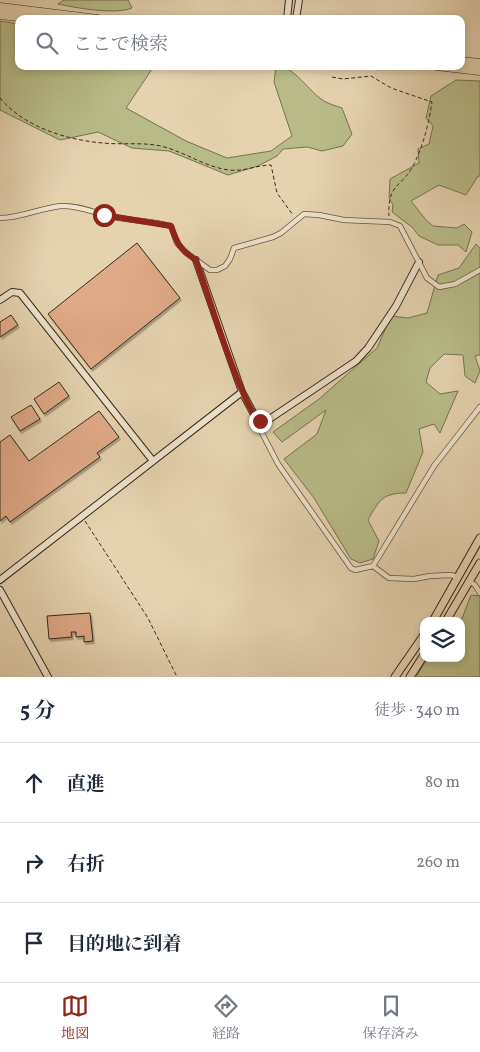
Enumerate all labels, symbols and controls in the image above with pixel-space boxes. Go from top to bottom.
search box [15,15,465,70]
icon: search [33,29,61,57]
text: ここで検索 [73,32,168,58]
route start [93,204,116,227]
route end [249,410,272,433]
map controls [420,617,465,662]
button: layers [420,617,465,662]
text: 5 分 [20,697,55,726]
text: 徒歩 · 340 m [374,700,460,722]
icon: ahead [20,769,48,797]
text: 直進 [67,772,105,798]
text: 80 m [425,772,460,794]
icon: right [20,849,48,877]
text: 右折 [67,852,105,878]
text: 260 m [416,852,460,874]
icon: arrive [20,929,48,957]
text: 目的地に到着 [67,932,181,958]
tab: 地図 [61,992,89,1044]
tab: 経路 [212,992,240,1044]
tab: 保存済み [363,992,419,1044]

